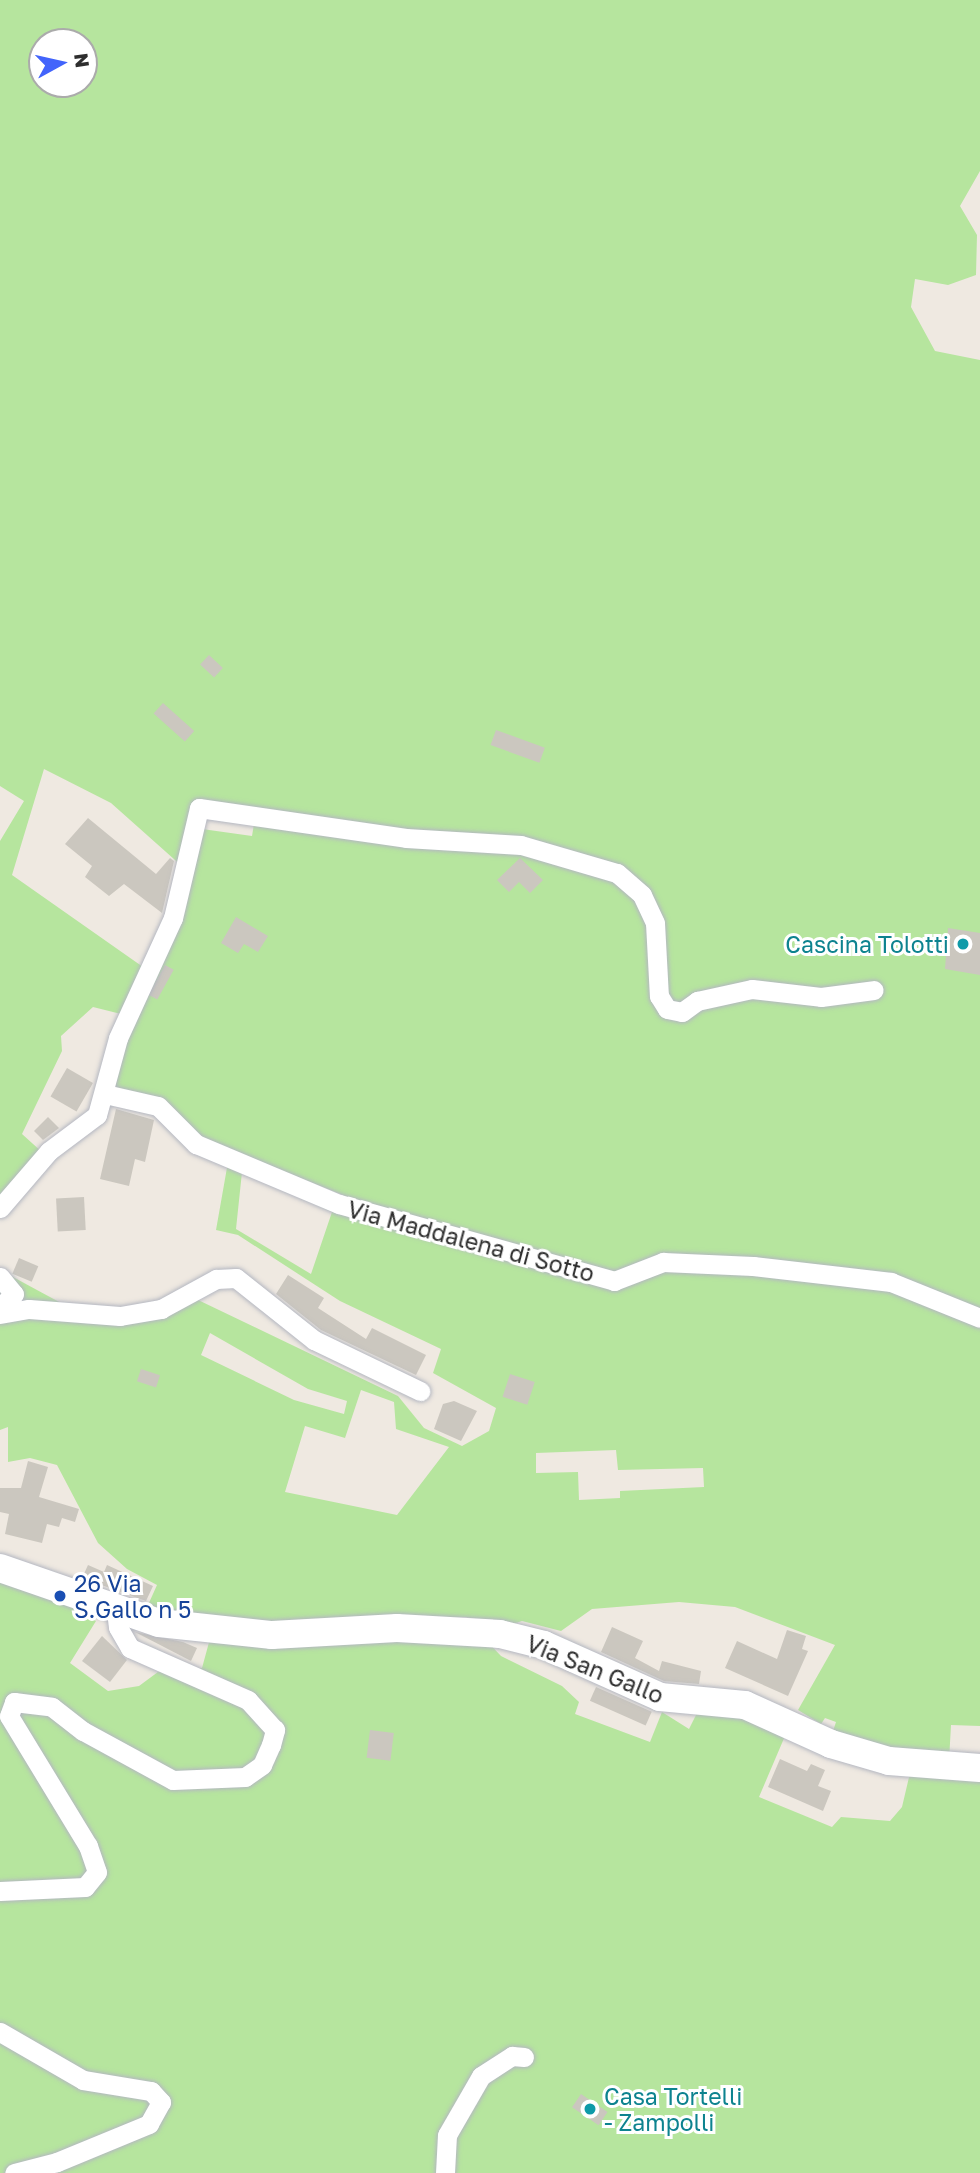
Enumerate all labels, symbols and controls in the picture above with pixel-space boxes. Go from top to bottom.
north arrow [28,28,98,98]
text: N [70,52,95,69]
place label: Cascina Tolotti [785,930,949,958]
marker: Cascina Tolotti [955,936,971,952]
street label: Via Maddalena di Sotto [345,1195,597,1287]
place label: 26 Via S.Gallo n 5 [74,1569,191,1623]
marker: 26 Via S.Gallo n 5 [52,1588,68,1604]
street label: Via San Gallo [522,1629,668,1709]
place label: Casa Tortelli - Zampolli [604,2082,742,2136]
marker: Casa Tortelli - Zampolli [582,2101,598,2117]

